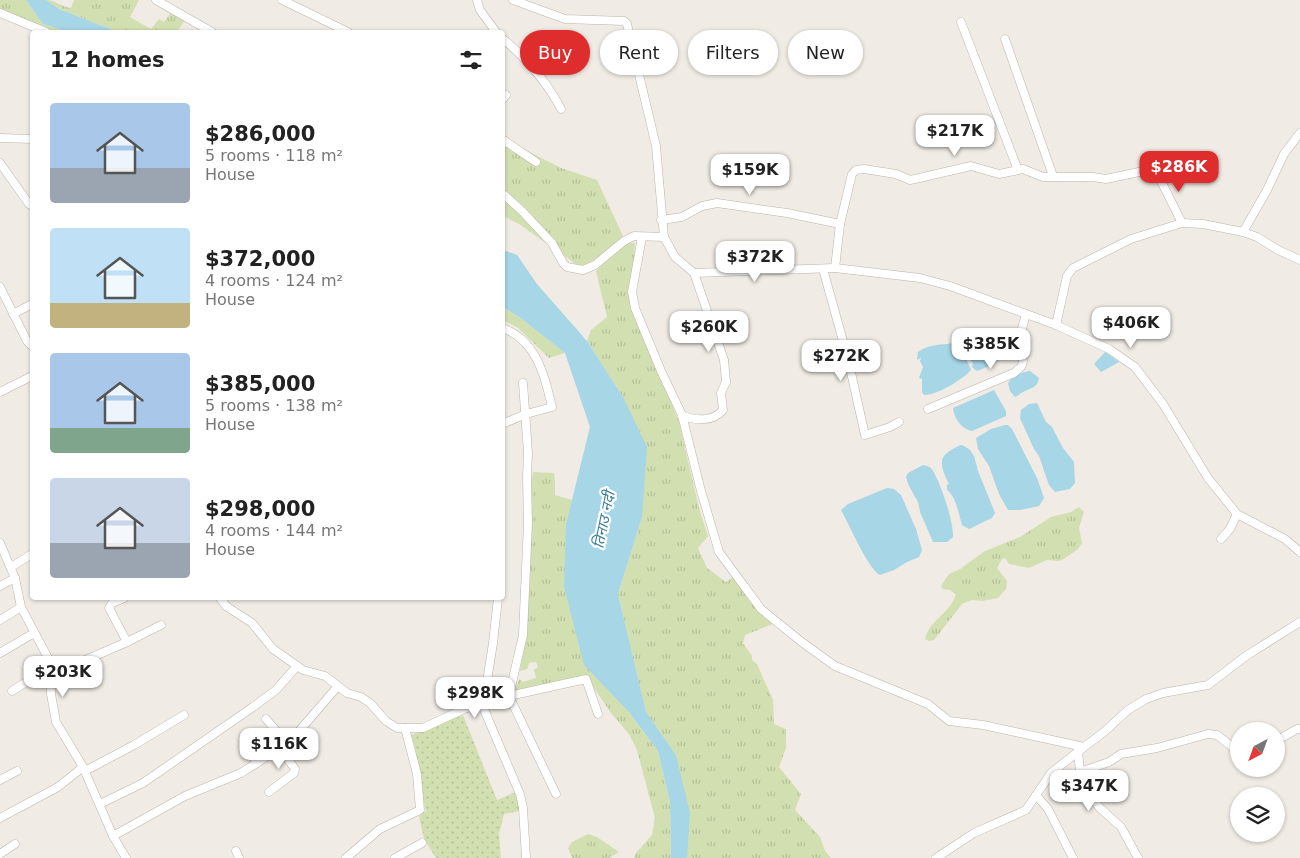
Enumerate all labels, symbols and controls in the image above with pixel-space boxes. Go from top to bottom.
chip: Buy [520,30,590,75]
chip: Rent [600,30,678,75]
chip: Filters [688,30,778,75]
chip: New [788,30,863,75]
icon: filters [457,46,485,74]
text: 12 homes [50,48,165,72]
pin: $217K [920,114,990,157]
text: $217K [927,121,983,140]
text: $286,000 [205,122,315,146]
icon: home [90,123,150,183]
text: 5 rooms · 118 m² [205,146,343,165]
pin: $286K [1144,150,1214,193]
pin: $159K [715,154,785,196]
text: $286K [1151,157,1207,176]
text: $159K [722,160,778,179]
text: House [205,165,255,184]
pin: $372K [720,240,790,283]
text: $372,000 [205,247,315,271]
text: $372K [727,247,783,266]
icon: home [90,248,150,308]
text: 4 rooms · 124 m² [205,271,343,290]
text: House [205,290,255,309]
pin: $406K [1096,306,1166,349]
pin: $260K [674,310,744,353]
text: $406K [1103,313,1159,332]
text: $260K [681,317,737,336]
pin: $385K [956,328,1026,370]
text: $385K [963,334,1019,353]
pin: $272K [806,340,876,382]
text: $272K [813,346,869,365]
text: $385,000 [205,372,315,396]
icon: home [90,373,150,433]
text: 5 rooms · 138 m² [205,396,343,415]
text: House [205,415,255,434]
water label: तिनाउ नदी [589,487,619,550]
text: $298,000 [205,497,315,521]
icon: home [90,498,150,558]
text: 4 rooms · 144 m² [205,521,343,540]
text: House [205,540,255,559]
pin: $203K [28,656,98,698]
text: $203K [35,662,91,681]
pin: $298K [440,676,510,719]
text: $298K [447,683,503,702]
north arrow [1230,722,1285,778]
map controls [1230,722,1285,842]
pin: $116K [244,728,314,770]
text: $116K [251,734,307,753]
pin: $347K [1054,770,1124,812]
text: $347K [1061,776,1117,795]
button: layers [1230,787,1285,842]

